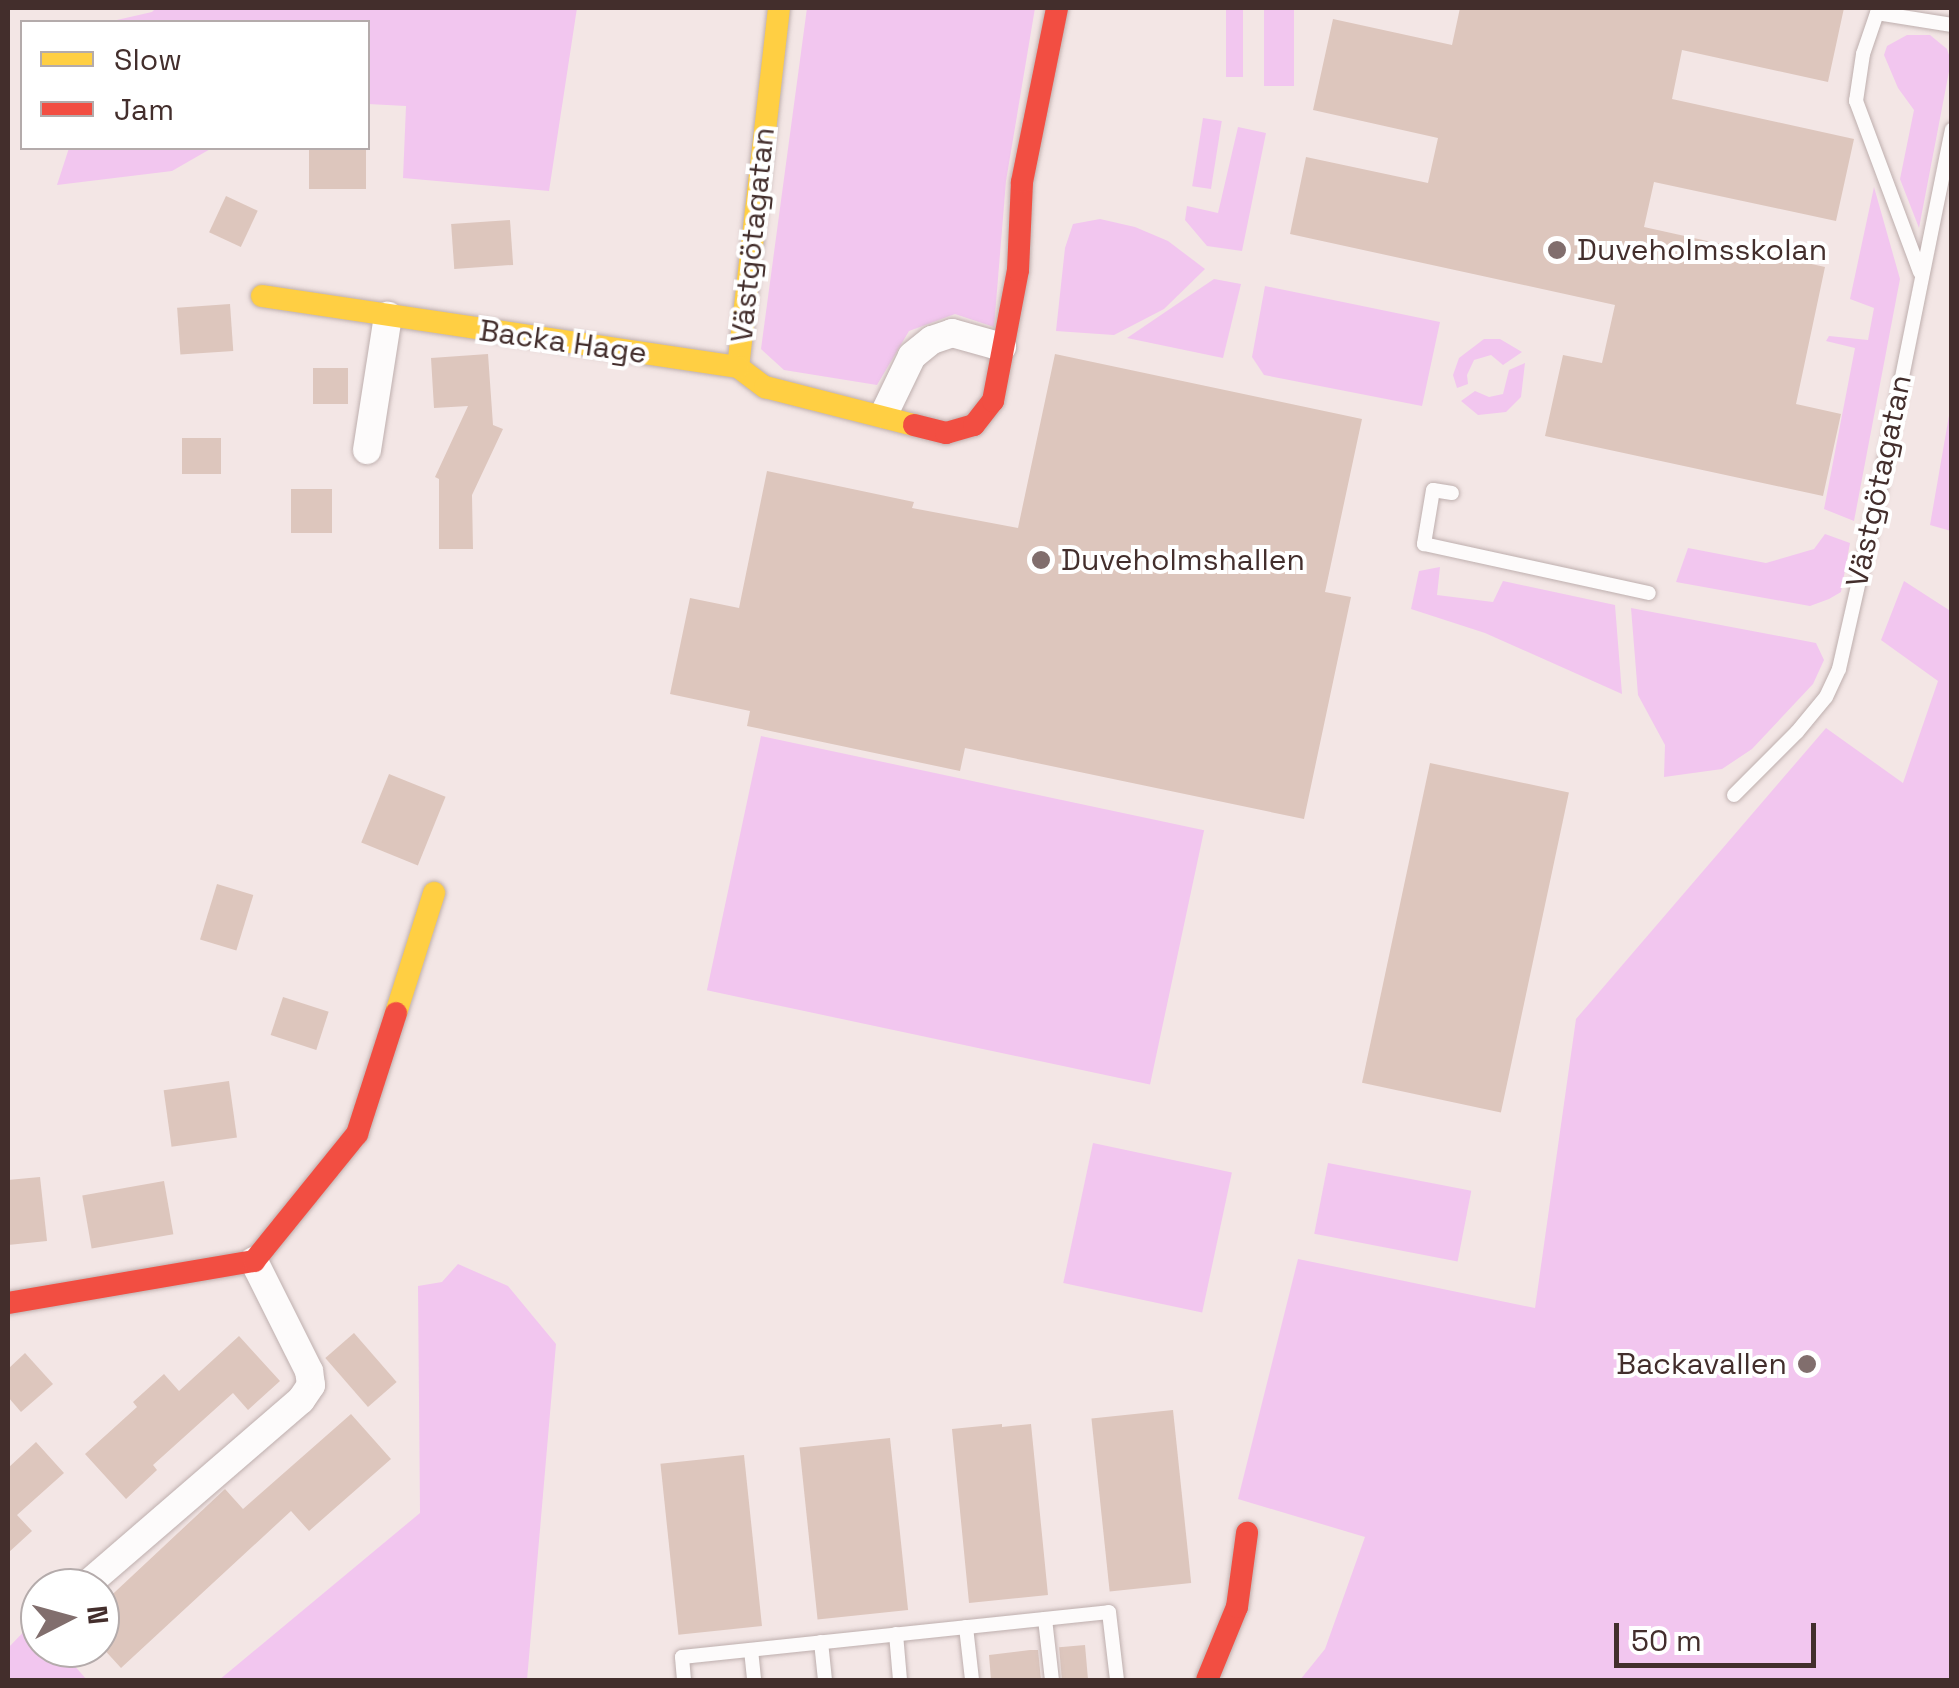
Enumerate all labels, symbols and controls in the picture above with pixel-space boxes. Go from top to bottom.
legend [20,20,370,150]
text: Slow [114,40,182,79]
text: Jam [114,90,174,129]
street label: Västgötagatan [724,126,782,344]
place label: Duveholmsskolan [1577,232,1827,268]
marker: Duveholmsskolan [1546,239,1568,261]
street label: Backa Hage [477,312,649,372]
street label: Västgötagatan [1839,372,1919,590]
place label: Duveholmshallen [1061,542,1305,578]
marker: Duveholmshallen [1030,549,1052,571]
place label: Backavallen [1616,1346,1787,1382]
marker: Backavallen [1796,1353,1818,1375]
north arrow [20,1568,120,1668]
scale bar [1619,1603,1822,1665]
text: N [79,1604,117,1626]
text: 50 m [1631,1621,1702,1660]

